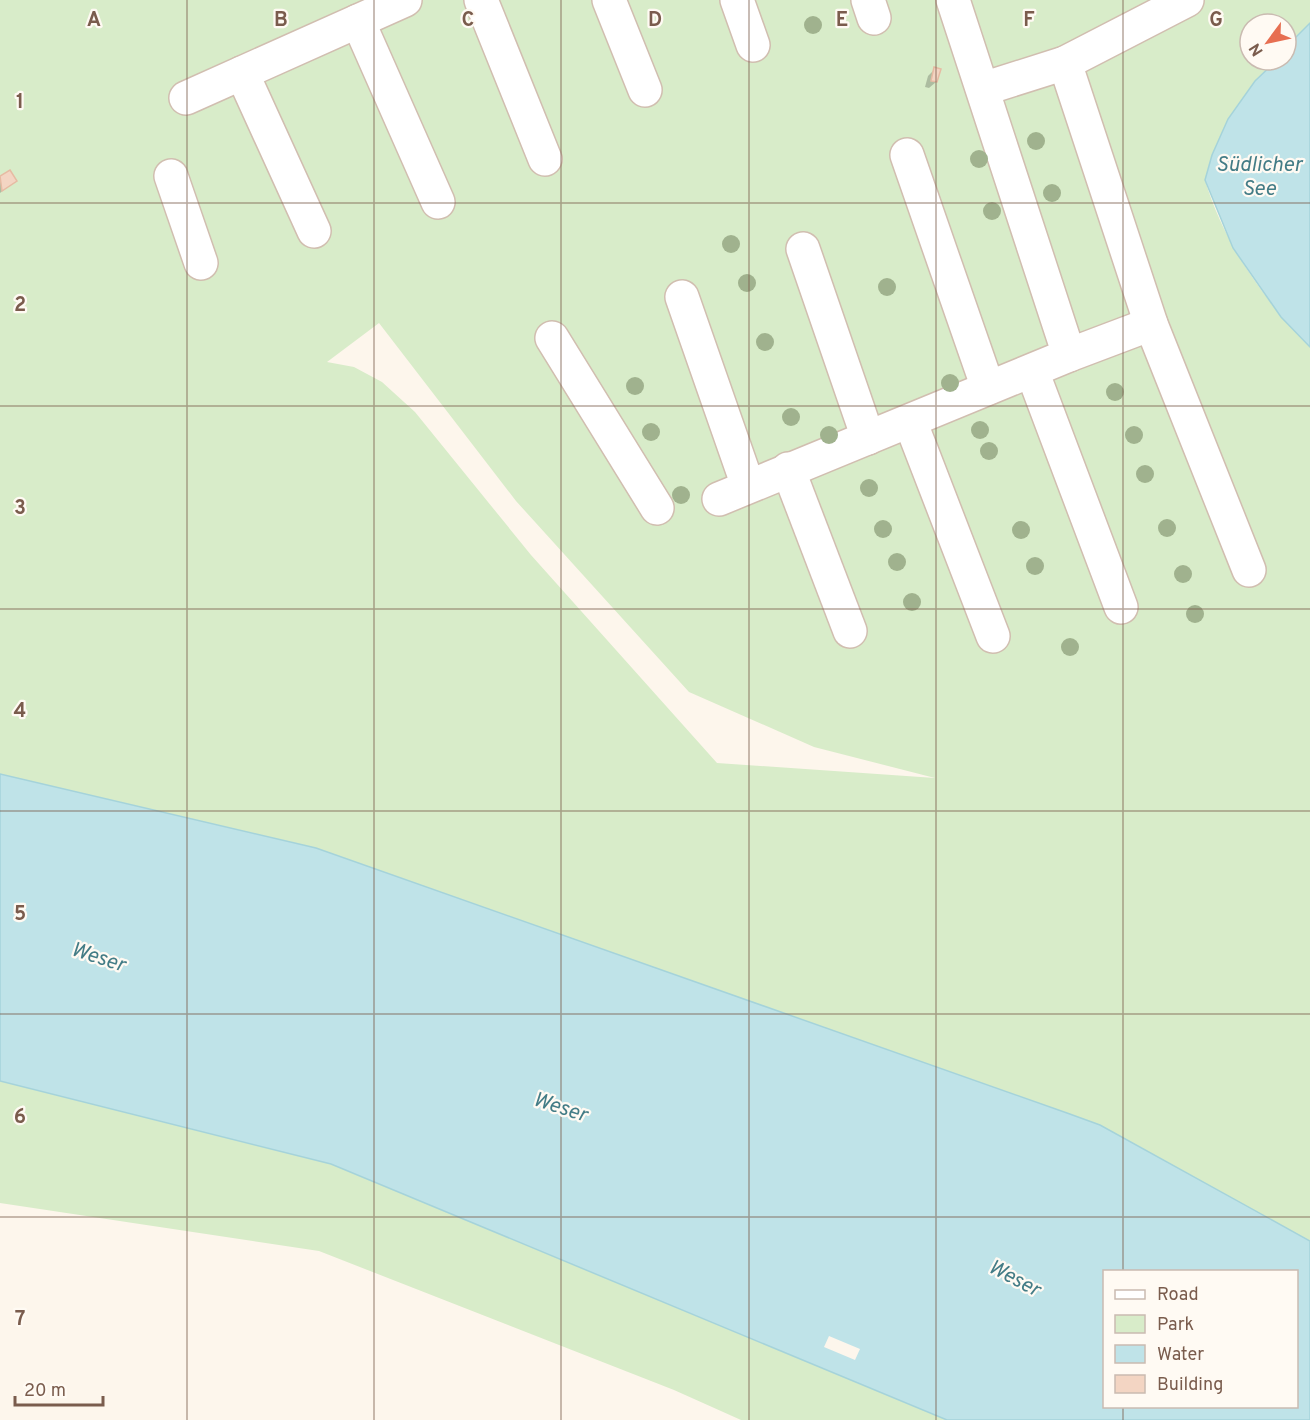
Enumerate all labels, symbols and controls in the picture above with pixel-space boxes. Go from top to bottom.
text: A [87,8,101,34]
text: B [274,8,288,34]
text: C [462,8,474,34]
text: D [648,8,662,34]
text: E [836,8,848,34]
text: F [1023,8,1035,34]
text: G [1209,8,1223,34]
north arrow [1238,12,1298,72]
text: N [1246,39,1269,59]
text: 1 [16,90,24,116]
water label: Südlicher See [1216,152,1304,203]
text: 2 [14,293,26,319]
text: 3 [14,496,26,522]
text: 4 [14,699,26,725]
text: 5 [14,902,26,928]
water label: Weser [68,937,130,980]
water label: Weser [530,1087,592,1130]
text: 6 [14,1105,26,1131]
water label: Weser [983,1254,1046,1305]
legend [1103,1270,1298,1408]
text: Road [1157,1284,1199,1307]
text: 7 [15,1307,25,1333]
text: Park [1157,1314,1194,1337]
text: Water [1157,1344,1204,1367]
scale bar [15,1369,104,1407]
text: Building [1157,1374,1223,1397]
text: 20 m [24,1380,66,1403]

